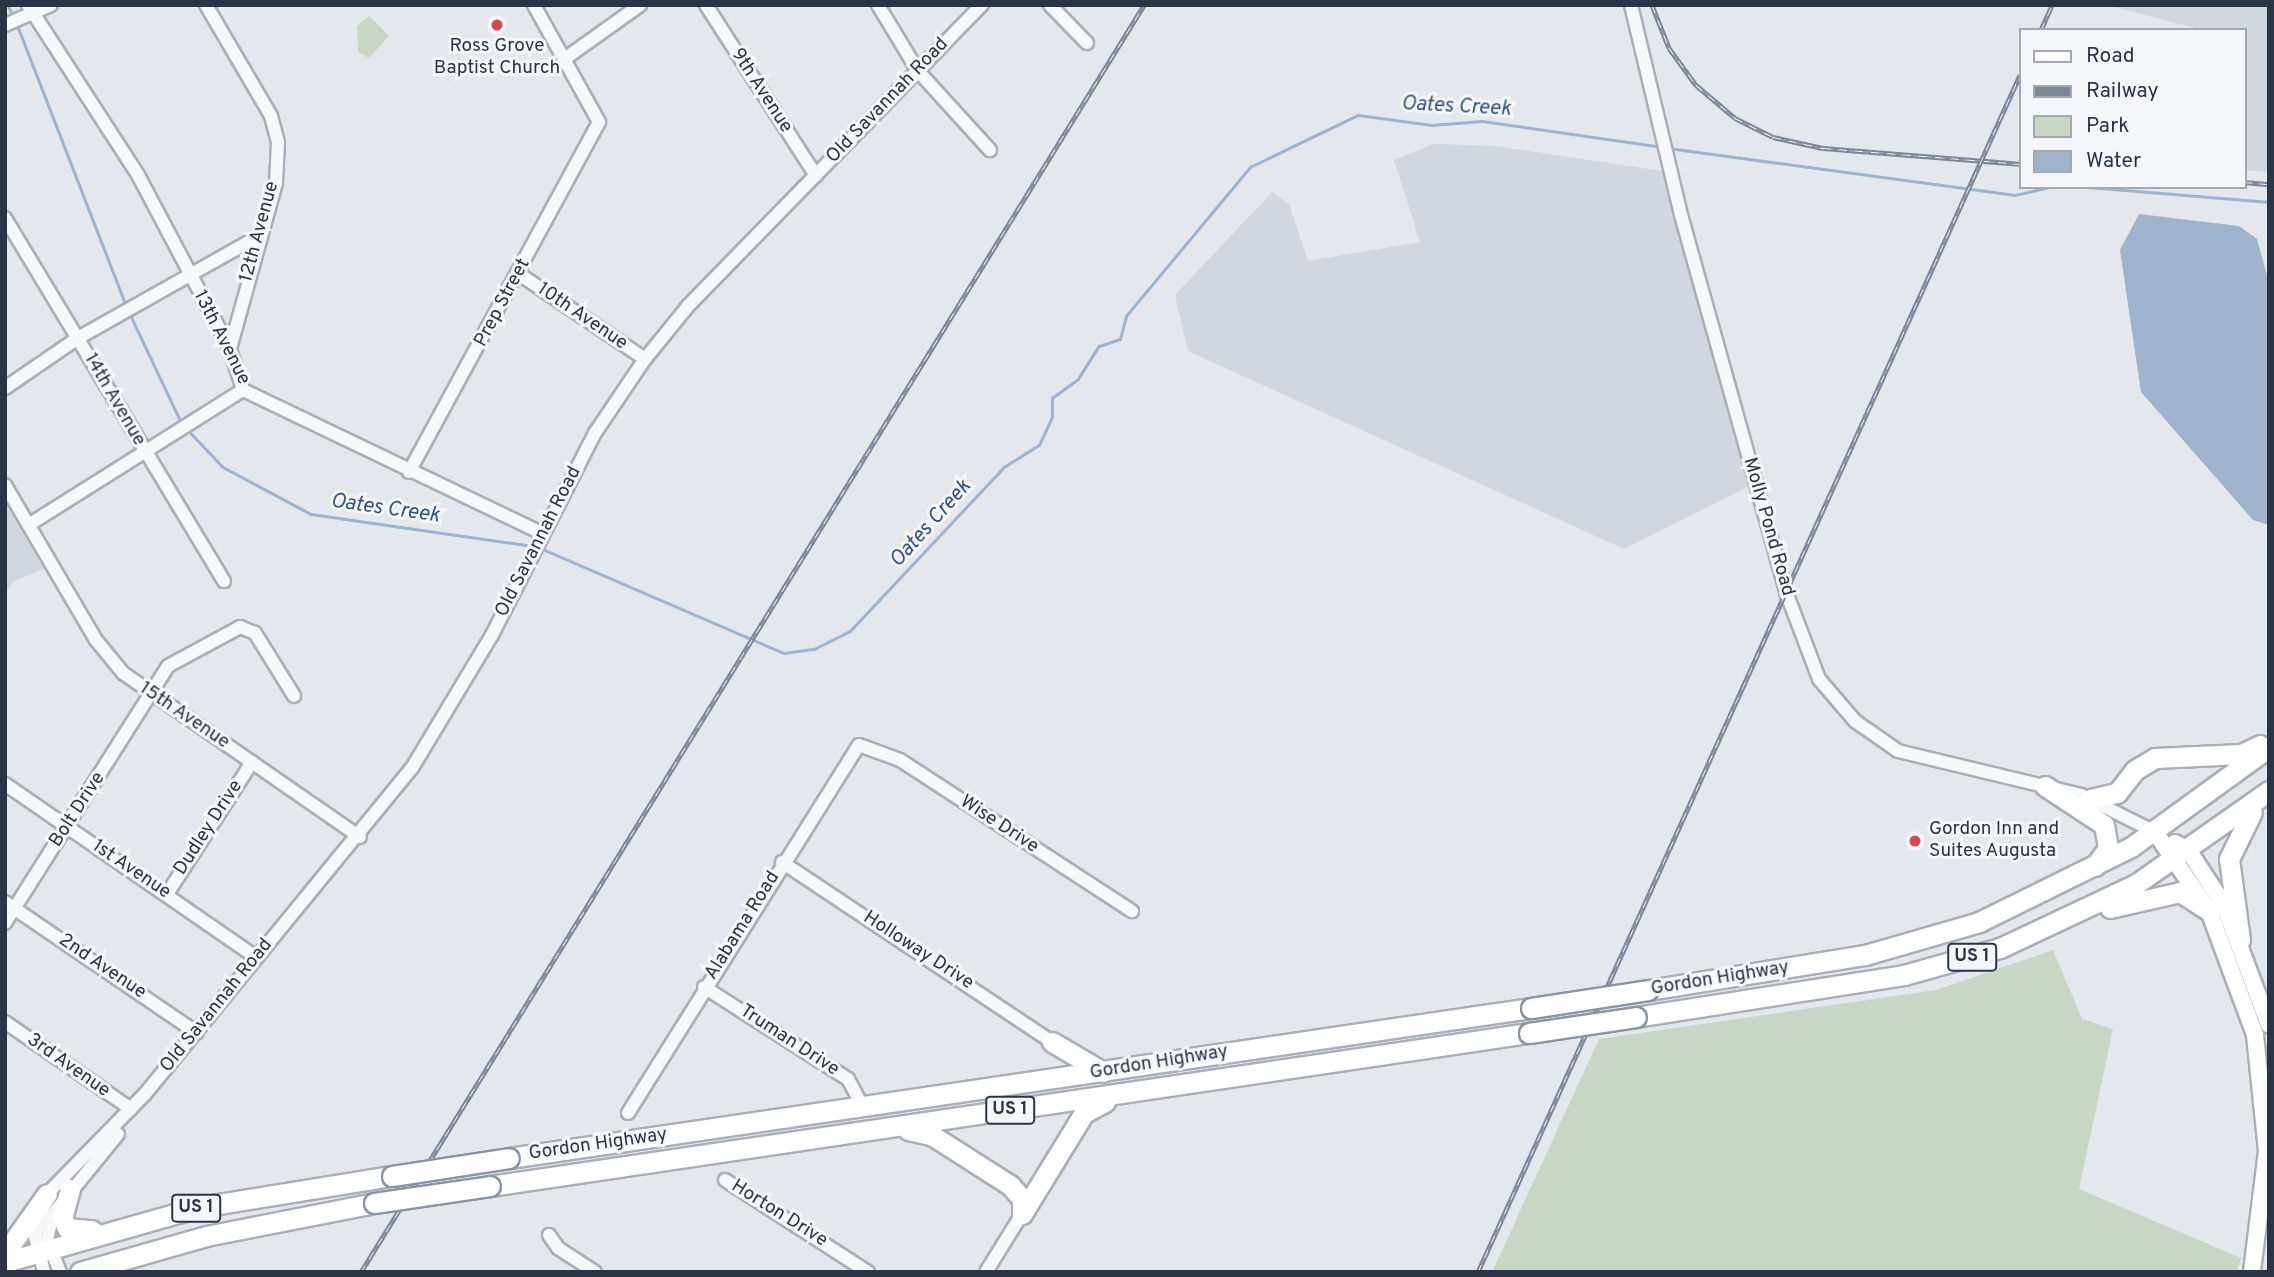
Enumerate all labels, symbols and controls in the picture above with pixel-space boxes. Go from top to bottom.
marker: Ross Grove Baptist Church [489,17,505,33]
legend [2018,28,2246,189]
street label: Old Savannah Road [822,33,954,169]
place label: Ross Grove Baptist Church [434,36,560,80]
text: Road [2086,43,2135,70]
street label: 9th Avenue [725,44,797,138]
text: Railway [2086,78,2159,105]
water label: Oates Creek [1401,92,1511,122]
text: Park [2086,113,2129,140]
text: Water [2086,148,2141,175]
street label: 12th Avenue [236,179,284,285]
street label: Prep Street [470,255,536,351]
street label: 10th Avenue [532,278,632,356]
street label: 13th Avenue [187,287,255,389]
street label: 14th Avenue [78,349,150,451]
street label: Molly Pond Road [1737,455,1799,599]
street label: Old Savannah Road [491,463,587,621]
water label: Oates Creek [885,475,977,573]
water label: Oates Creek [329,489,441,529]
street label: 15th Avenue [134,677,234,755]
street label: Bolt Drive [45,768,111,852]
street label: Dudley Drive [170,776,248,880]
street label: Wise Drive [955,791,1043,859]
place label: Gordon Inn and Suites Augusta [1929,819,2059,863]
marker: Gordon Inn and Suites Augusta [1907,833,1923,849]
street label: 1st Avenue [87,835,175,905]
street label: Alabama Road [701,868,785,984]
street label: Holloway Drive [858,907,978,995]
street label: 2nd Avenue [54,929,150,1005]
street label: Old Savannah Road [156,934,278,1078]
road number: US 1 [1946,942,1998,972]
street label: Gordon Highway [1649,957,1791,1001]
street label: Truman Drive [735,1000,843,1082]
street label: 3rd Avenue [22,1029,114,1103]
street label: Gordon Highway [1088,1041,1230,1085]
road number: US 1 [984,1096,1036,1125]
street label: Gordon Highway [527,1124,669,1166]
street label: Horton Drive [727,1175,831,1253]
road number: US 1 [170,1194,222,1223]

